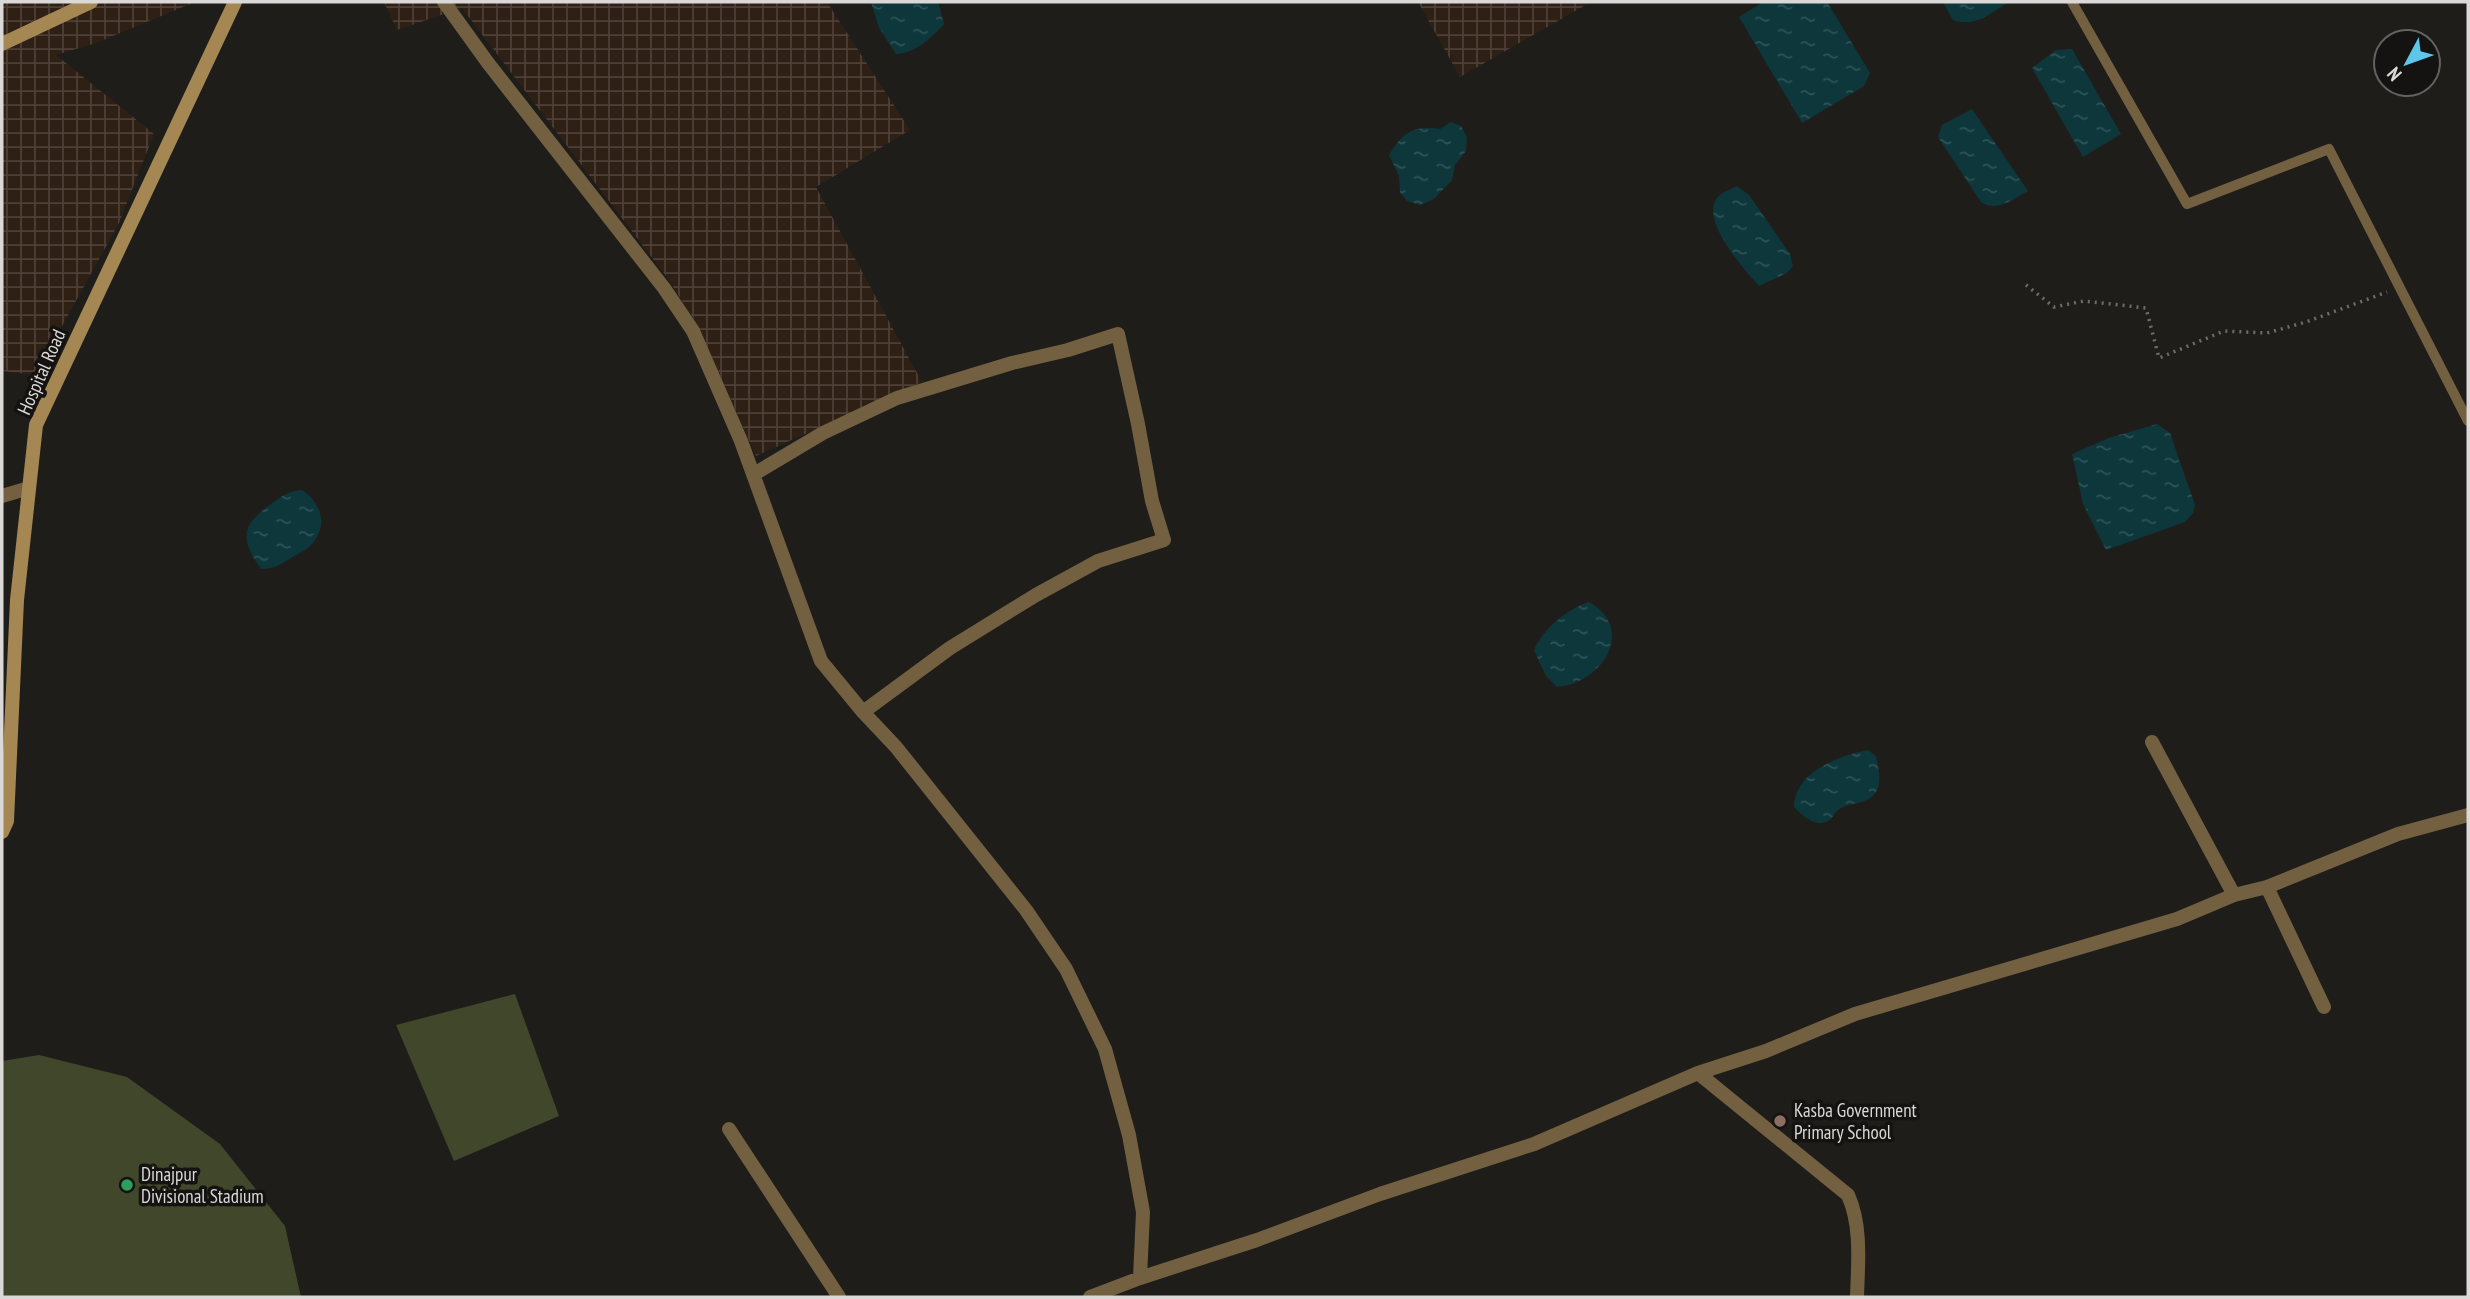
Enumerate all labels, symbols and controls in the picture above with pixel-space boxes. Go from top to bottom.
north arrow [2372,28,2442,98]
text: N [2382,62,2407,86]
street label: Hospital Road [12,326,70,418]
place label: Kasba Government Primary School [1794,1098,1918,1144]
marker: Kasba Government Primary School [1772,1113,1788,1129]
place label: Dinajpur Divisional Stadium [141,1162,264,1208]
marker: Dinajpur Divisional Stadium [119,1177,135,1193]

